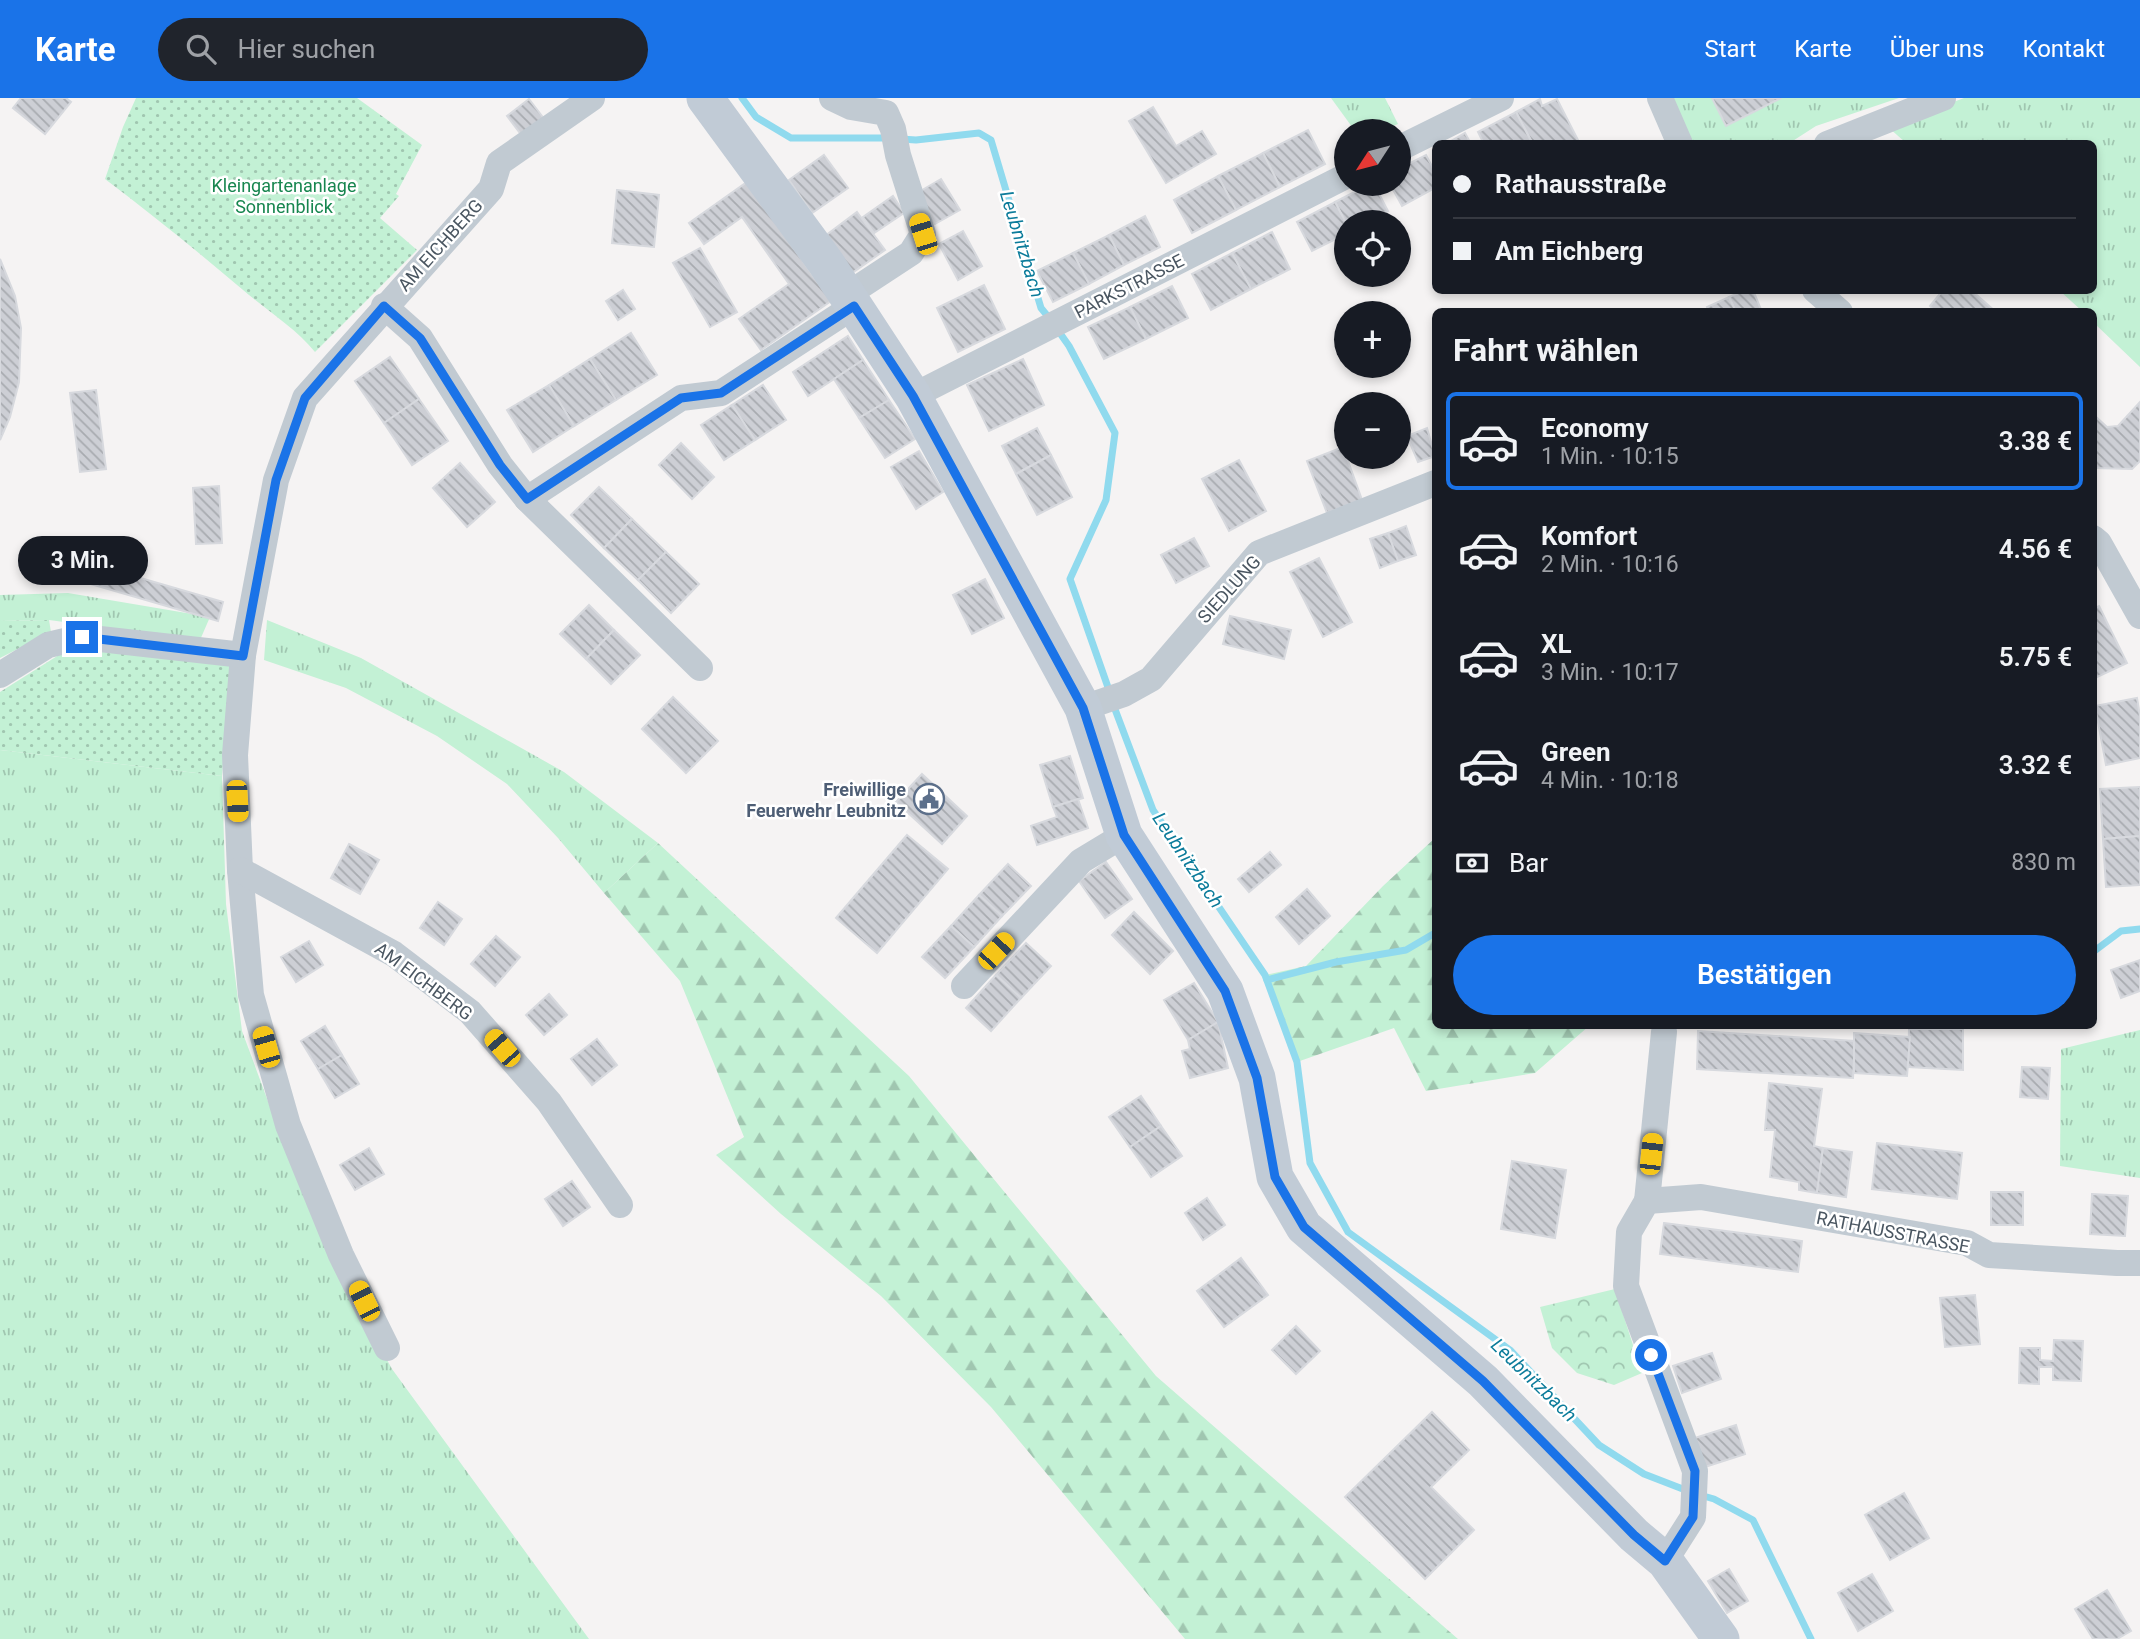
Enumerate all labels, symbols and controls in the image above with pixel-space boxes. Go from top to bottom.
search box [158,18,648,81]
text: Karte [35,30,116,69]
icon: search [182,30,220,68]
text: Hier suchen [238,34,375,64]
text: Start [1705,35,1756,63]
text: Karte [1794,35,1852,63]
text: Über uns [1890,35,1984,63]
text: Kontakt [2022,35,2105,63]
north arrow [1334,119,1410,196]
map controls [1334,119,1411,469]
text: Rathausstraße [1495,169,1666,199]
park label: Kleingartenanlage Sonnenblick [212,175,356,217]
water label: Leubnitzbach [995,188,1049,300]
street label: AM EICHBERG [393,195,487,295]
button: locate [1334,210,1411,287]
car [907,211,940,257]
text: Am Eichberg [1495,236,1643,266]
street label: PARKSTRASSE [1071,249,1187,323]
button: + [1334,301,1411,378]
text: Fahrt wählen [1453,331,1639,369]
button: − [1334,392,1411,469]
icon: car [1457,410,1520,473]
text: Economy [1541,413,1648,443]
text: 3.38 € [1999,426,2072,456]
text: 1 Min. · 10:15 [1541,443,1679,470]
icon: car [1457,518,1520,581]
text: Komfort [1541,521,1637,551]
text: 4.56 € [1999,534,2072,564]
callout: 3 Min. [17,536,147,584]
text: 3 Min. [51,547,115,574]
street label: SIEDLUNG [1193,551,1265,627]
text: 2 Min. · 10:16 [1541,551,1679,578]
route end [66,621,98,653]
icon: car [1457,626,1520,689]
text: XL [1541,629,1572,659]
text: 5.75 € [1999,642,2072,672]
text: 3 Min. · 10:17 [1541,659,1679,686]
icon: car [1457,734,1520,797]
text: Green [1541,737,1611,767]
text: 3.32 € [1999,750,2072,780]
text: 4 Min. · 10:18 [1541,767,1679,794]
car [226,779,249,823]
place label: Freiwillige Feuerwehr Leubnitz [746,779,906,821]
public building icon: Freiwillige Feuerwehr Leubnitz [912,782,946,816]
water label: Leubnitzbach [1148,808,1228,912]
icon: cash [1453,844,1491,882]
text: Bar [1509,848,1548,878]
text: 830 m [2011,849,2076,876]
car [974,928,1019,974]
button: Bestätigen [1453,935,2076,1015]
street label: AM EICHBERG [371,938,477,1024]
car [251,1024,282,1070]
car [481,1025,524,1071]
car [1639,1132,1664,1176]
street label: RATHAUSSTRASSE [1815,1207,1971,1257]
car [346,1278,383,1324]
water label: Leubnitzbach [1486,1333,1582,1427]
route start [1635,1339,1667,1371]

